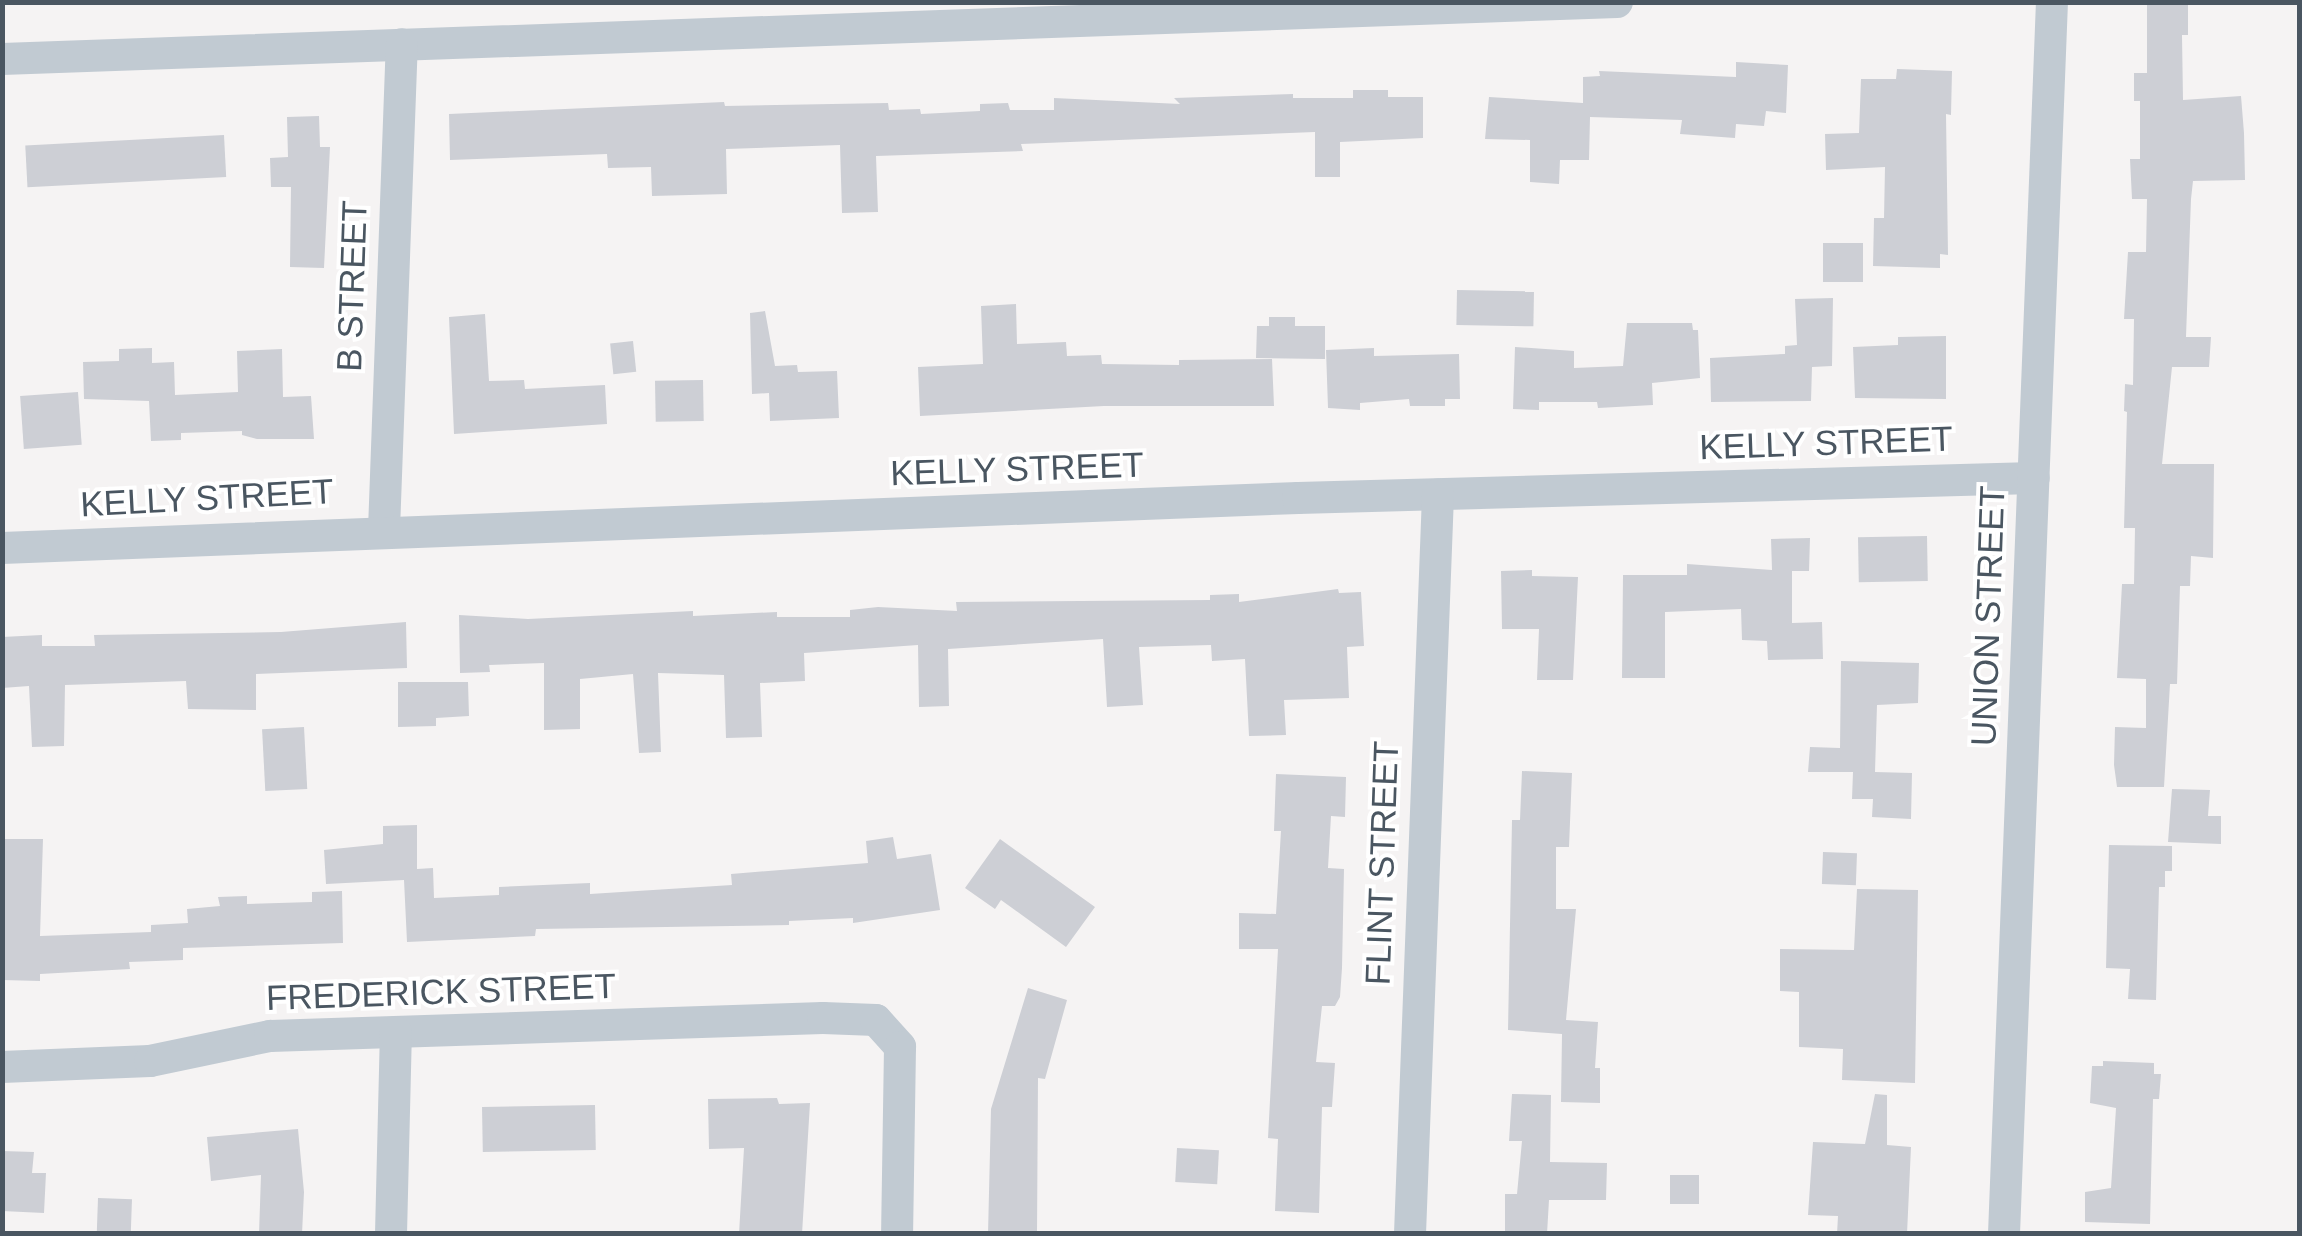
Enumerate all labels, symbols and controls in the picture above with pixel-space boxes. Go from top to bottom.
street label: B STREET [328,200,376,372]
street label: KELLY STREET [1698,418,1954,468]
street label: KELLY STREET [889,444,1145,494]
street label: KELLY STREET [79,470,335,526]
street label: UNION STREET [1962,485,2014,747]
street label: FLINT STREET [1357,740,1407,986]
street label: FREDERICK STREET [265,965,617,1019]

